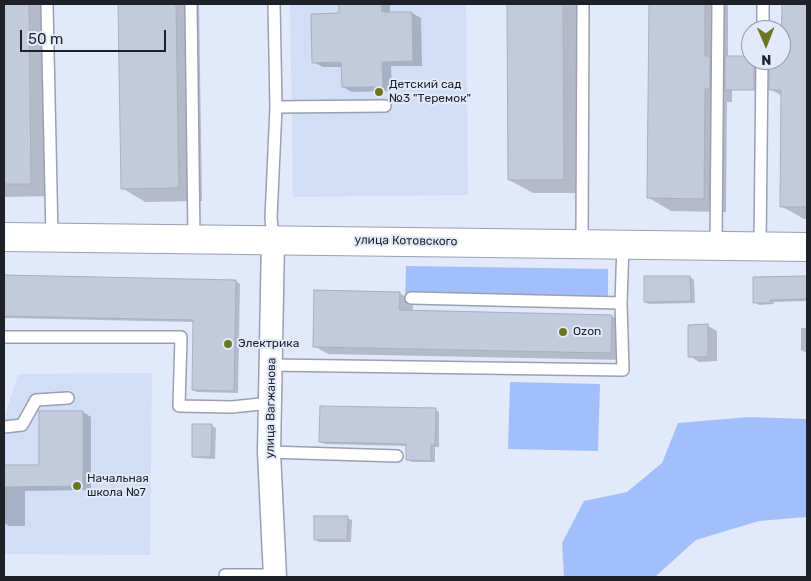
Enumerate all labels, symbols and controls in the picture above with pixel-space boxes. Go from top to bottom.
scale bar [22,20,169,52]
north arrow [741,20,791,70]
text: 50 m [28,30,63,48]
text: N [761,51,771,68]
place label: Детский сад №3 "Теремок" [389,78,471,106]
marker: Детский сад №3 "Теремок" [373,86,385,98]
street label: улица Котовского [354,233,458,249]
place label: Ozon [573,325,601,339]
marker: Ozon [557,326,569,338]
place label: Электрика [238,337,299,351]
marker: Электрика [222,338,234,350]
street label: улица Вагжанова [263,357,279,459]
place label: Начальная школа №7 [87,472,149,500]
marker: Начальная школа №7 [71,480,83,492]

